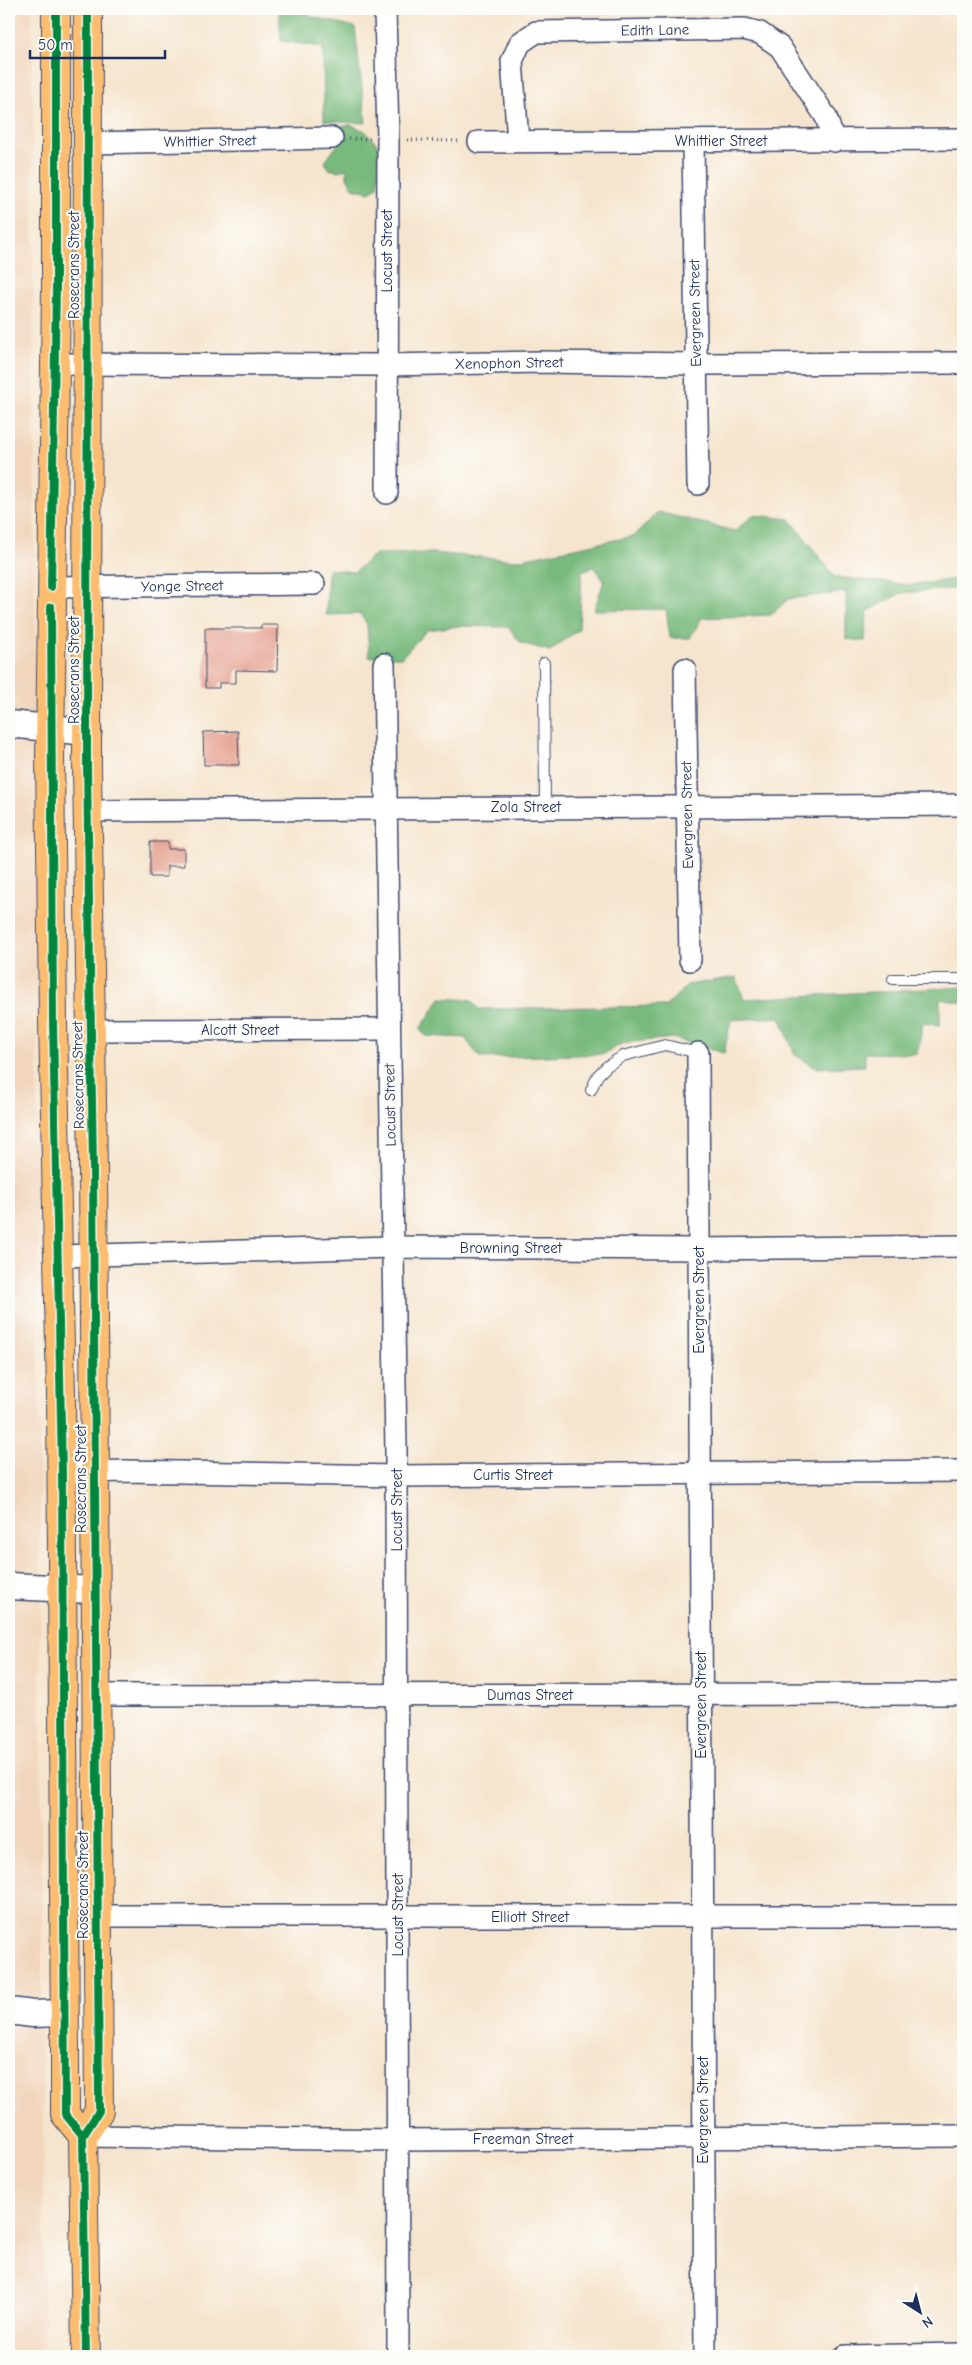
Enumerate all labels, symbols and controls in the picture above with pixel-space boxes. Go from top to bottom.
street label: Edith Lane [621,20,690,40]
scale bar [30,28,165,60]
text: 50 m [38,36,73,54]
street label: Whittier Street [164,131,257,151]
street label: Whittier Street [675,132,768,150]
street label: Locust Street [378,209,396,293]
street label: Rosecrans Street [65,210,83,319]
street label: Evergreen Street [685,258,705,367]
street label: Xenophon Street [454,353,564,373]
street label: Yonge Street [141,576,224,596]
street label: Rosecrans Street [65,615,83,724]
street label: Evergreen Street [677,760,697,869]
street label: Zola Street [491,798,562,816]
street label: Rosecrans Street [68,1020,88,1129]
street label: Alcott Street [201,1021,280,1039]
street label: Locust Street [380,1063,400,1147]
street label: Browning Street [460,1239,563,1257]
street label: Evergreen Street [690,1246,708,1354]
street label: Rosecrans Street [72,1424,90,1533]
street label: Curtis Street [473,1466,553,1484]
street label: Locust Street [388,1468,406,1552]
street label: Evergreen Street [692,1651,710,1759]
street label: Dumas Street [487,1686,574,1704]
street label: Rosecrans Street [74,1830,92,1939]
street label: Locust Street [389,1873,407,1957]
street label: Elliott Street [491,1908,570,1926]
street label: Evergreen Street [694,2056,712,2164]
street label: Freeman Street [473,2130,574,2148]
north arrow [894,2288,944,2338]
text: N [919,2313,936,2332]

